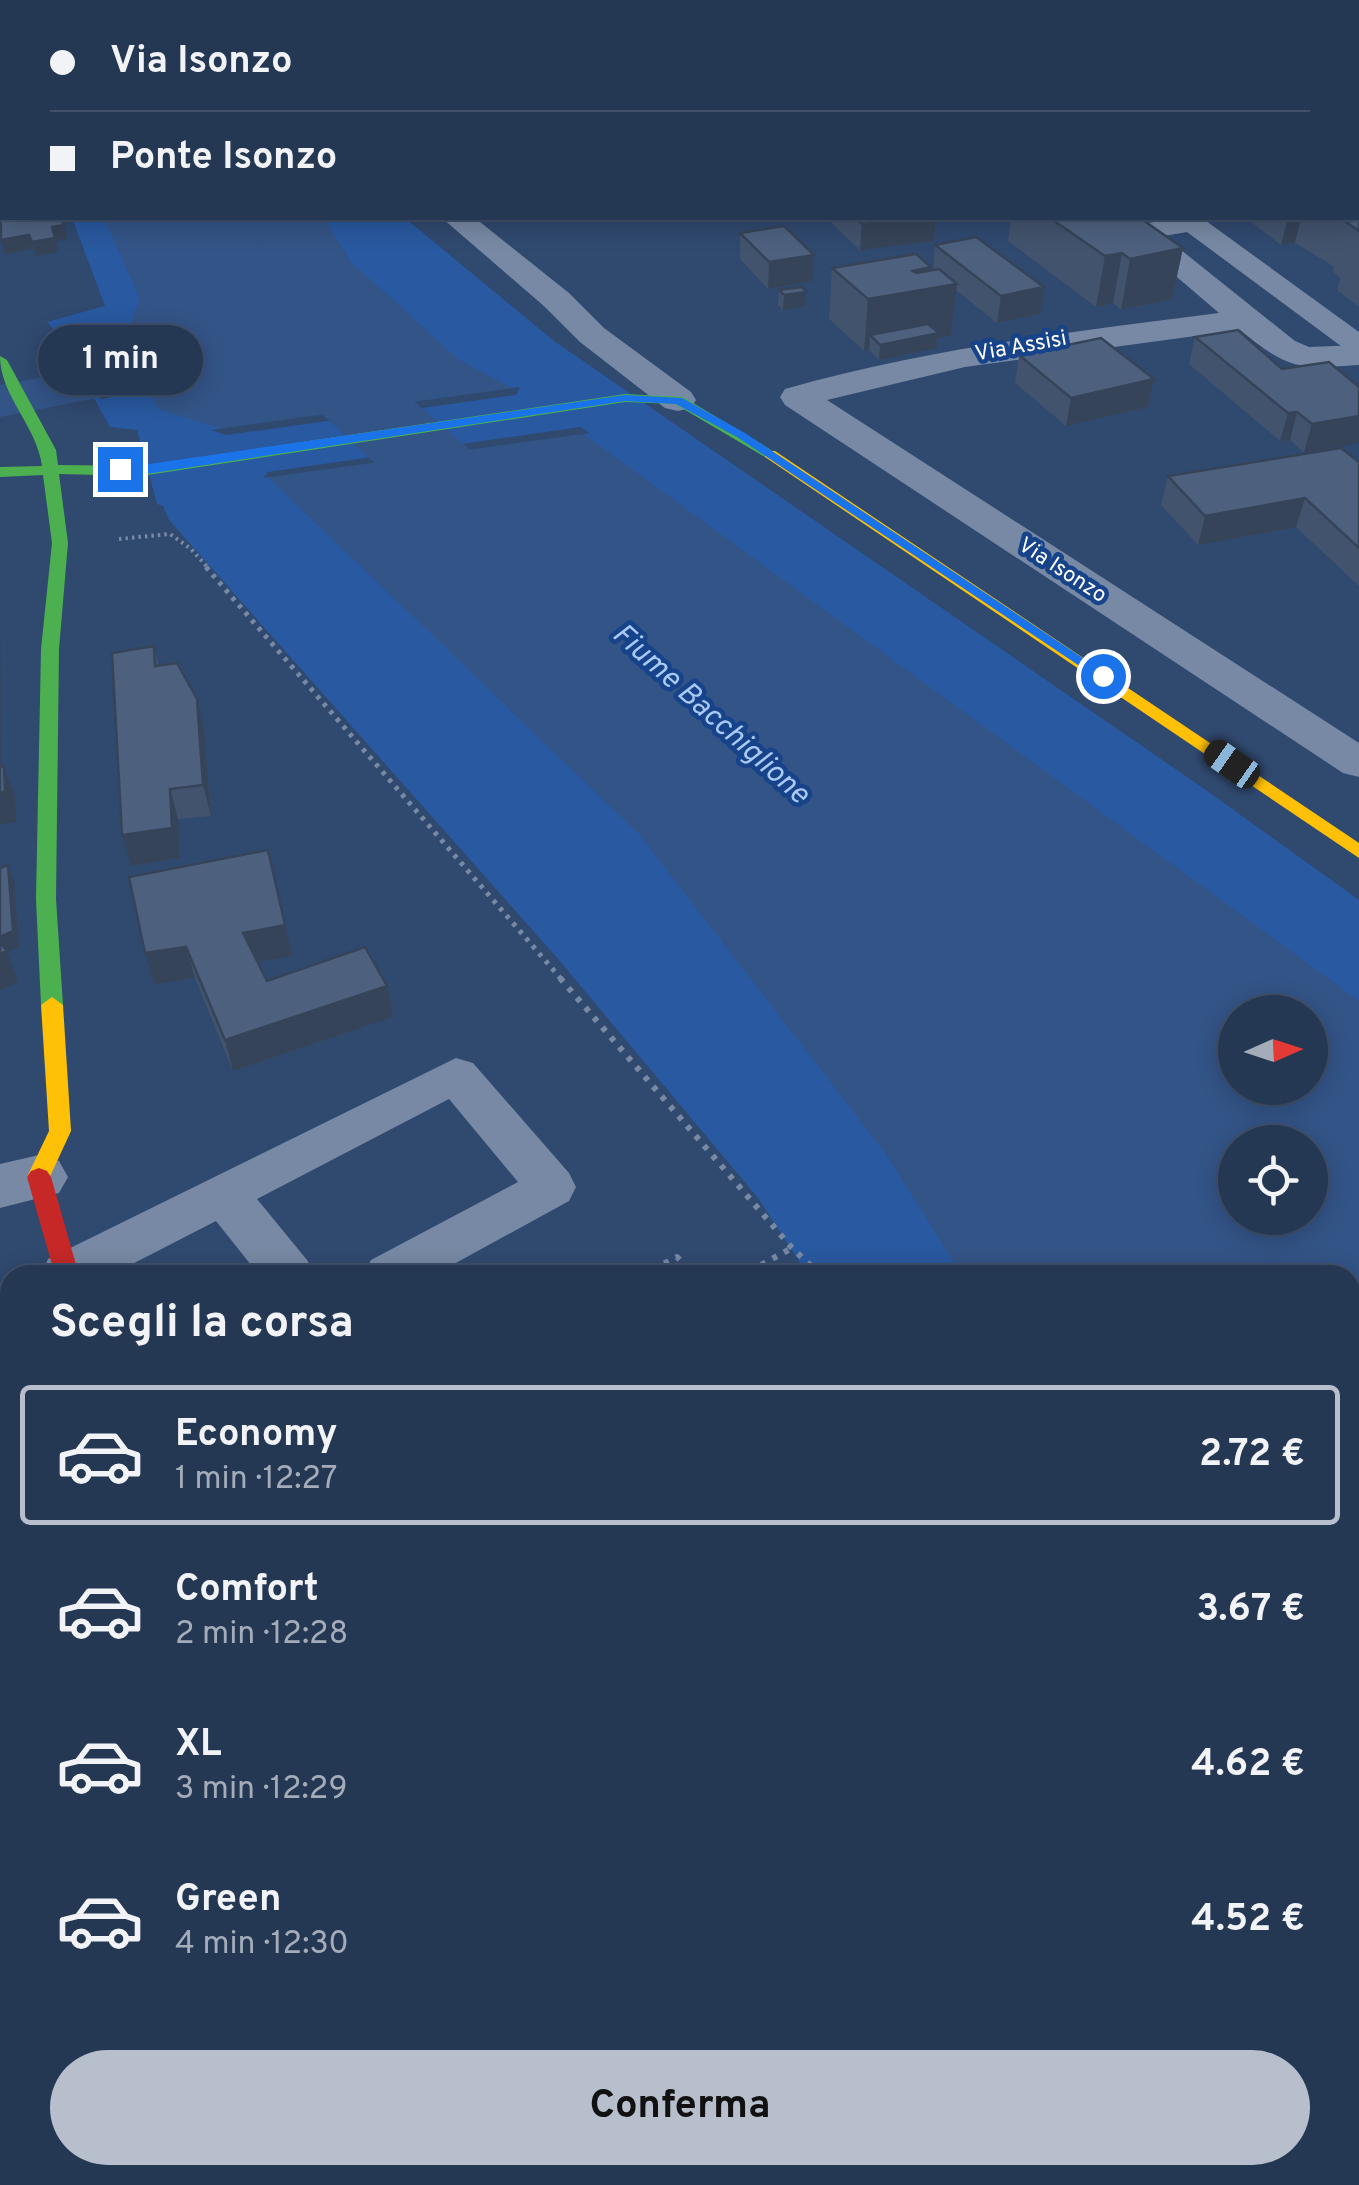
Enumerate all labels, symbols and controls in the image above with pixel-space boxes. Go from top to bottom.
text: Via Isonzo [110,38,292,87]
text: Ponte Isonzo [110,134,337,183]
callout: 1 min [38,324,202,394]
street label: Via Assisi [973,326,1069,368]
text: 1 min [82,340,159,380]
route end [98,447,143,492]
street label: Via Isonzo [1013,532,1111,610]
water label: Fiume Bacchiglione [604,617,817,814]
route start [1081,654,1126,699]
car [1199,735,1265,793]
north arrow [1218,995,1328,1105]
map controls [1218,995,1328,1235]
button: locate [1218,1125,1328,1235]
text: Scegli la corsa [50,1296,354,1353]
icon: car [55,1410,145,1500]
text: Economy [175,1411,337,1460]
text: 2.72 € [1199,1431,1305,1480]
text: 1 min · 12:27 [175,1460,337,1500]
icon: car [55,1565,145,1655]
text: Comfort [175,1566,319,1615]
text: 3.67 € [1196,1586,1305,1635]
text: 2 min · 12:28 [175,1615,348,1655]
icon: car [55,1720,145,1810]
text: XL [175,1721,222,1770]
text: 4.62 € [1191,1741,1305,1790]
text: 3 min · 12:29 [175,1770,347,1810]
icon: car [55,1875,145,1965]
text: Green [175,1876,281,1925]
text: 4.52 € [1191,1896,1305,1945]
text: 4 min · 12:30 [175,1925,349,1965]
button: Conferma [50,2050,1310,2165]

